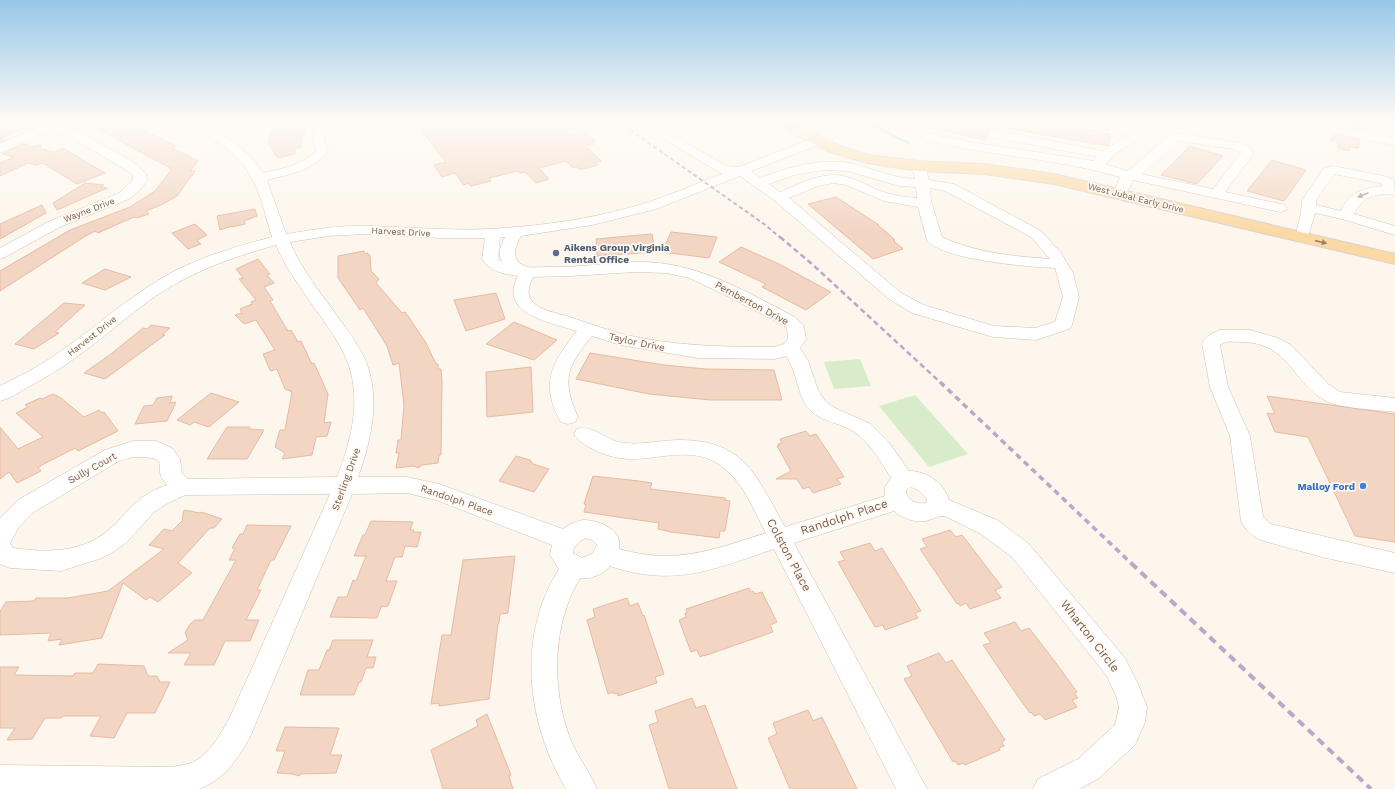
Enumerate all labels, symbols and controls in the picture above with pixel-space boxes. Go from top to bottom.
street label: West Jubal Early Drive [1087,181,1185,215]
one-way arrow [1357,192,1368,198]
street label: Wayne Drive [62,196,116,224]
street label: Harvest Drive [371,225,431,239]
one-way arrow [1315,239,1327,245]
place label: Aikens Group Virginia Rental Office [564,242,670,265]
marker: Aikens Group Virginia Rental Office [551,248,561,258]
street label: Pemberton Drive [713,279,791,327]
street label: Harvest Drive [66,314,118,358]
street label: Taylor Drive [608,331,666,353]
street label: Sterling Drive [330,446,363,512]
street label: Sully Court [66,450,119,486]
place label: Malloy Ford [1297,481,1355,492]
marker: Malloy Ford [1358,481,1368,491]
street label: Randolph Place [419,482,495,518]
street label: Randolph Place [799,496,890,538]
street label: Colston Place [764,516,814,594]
street label: Wharton Circle [1058,597,1122,675]

